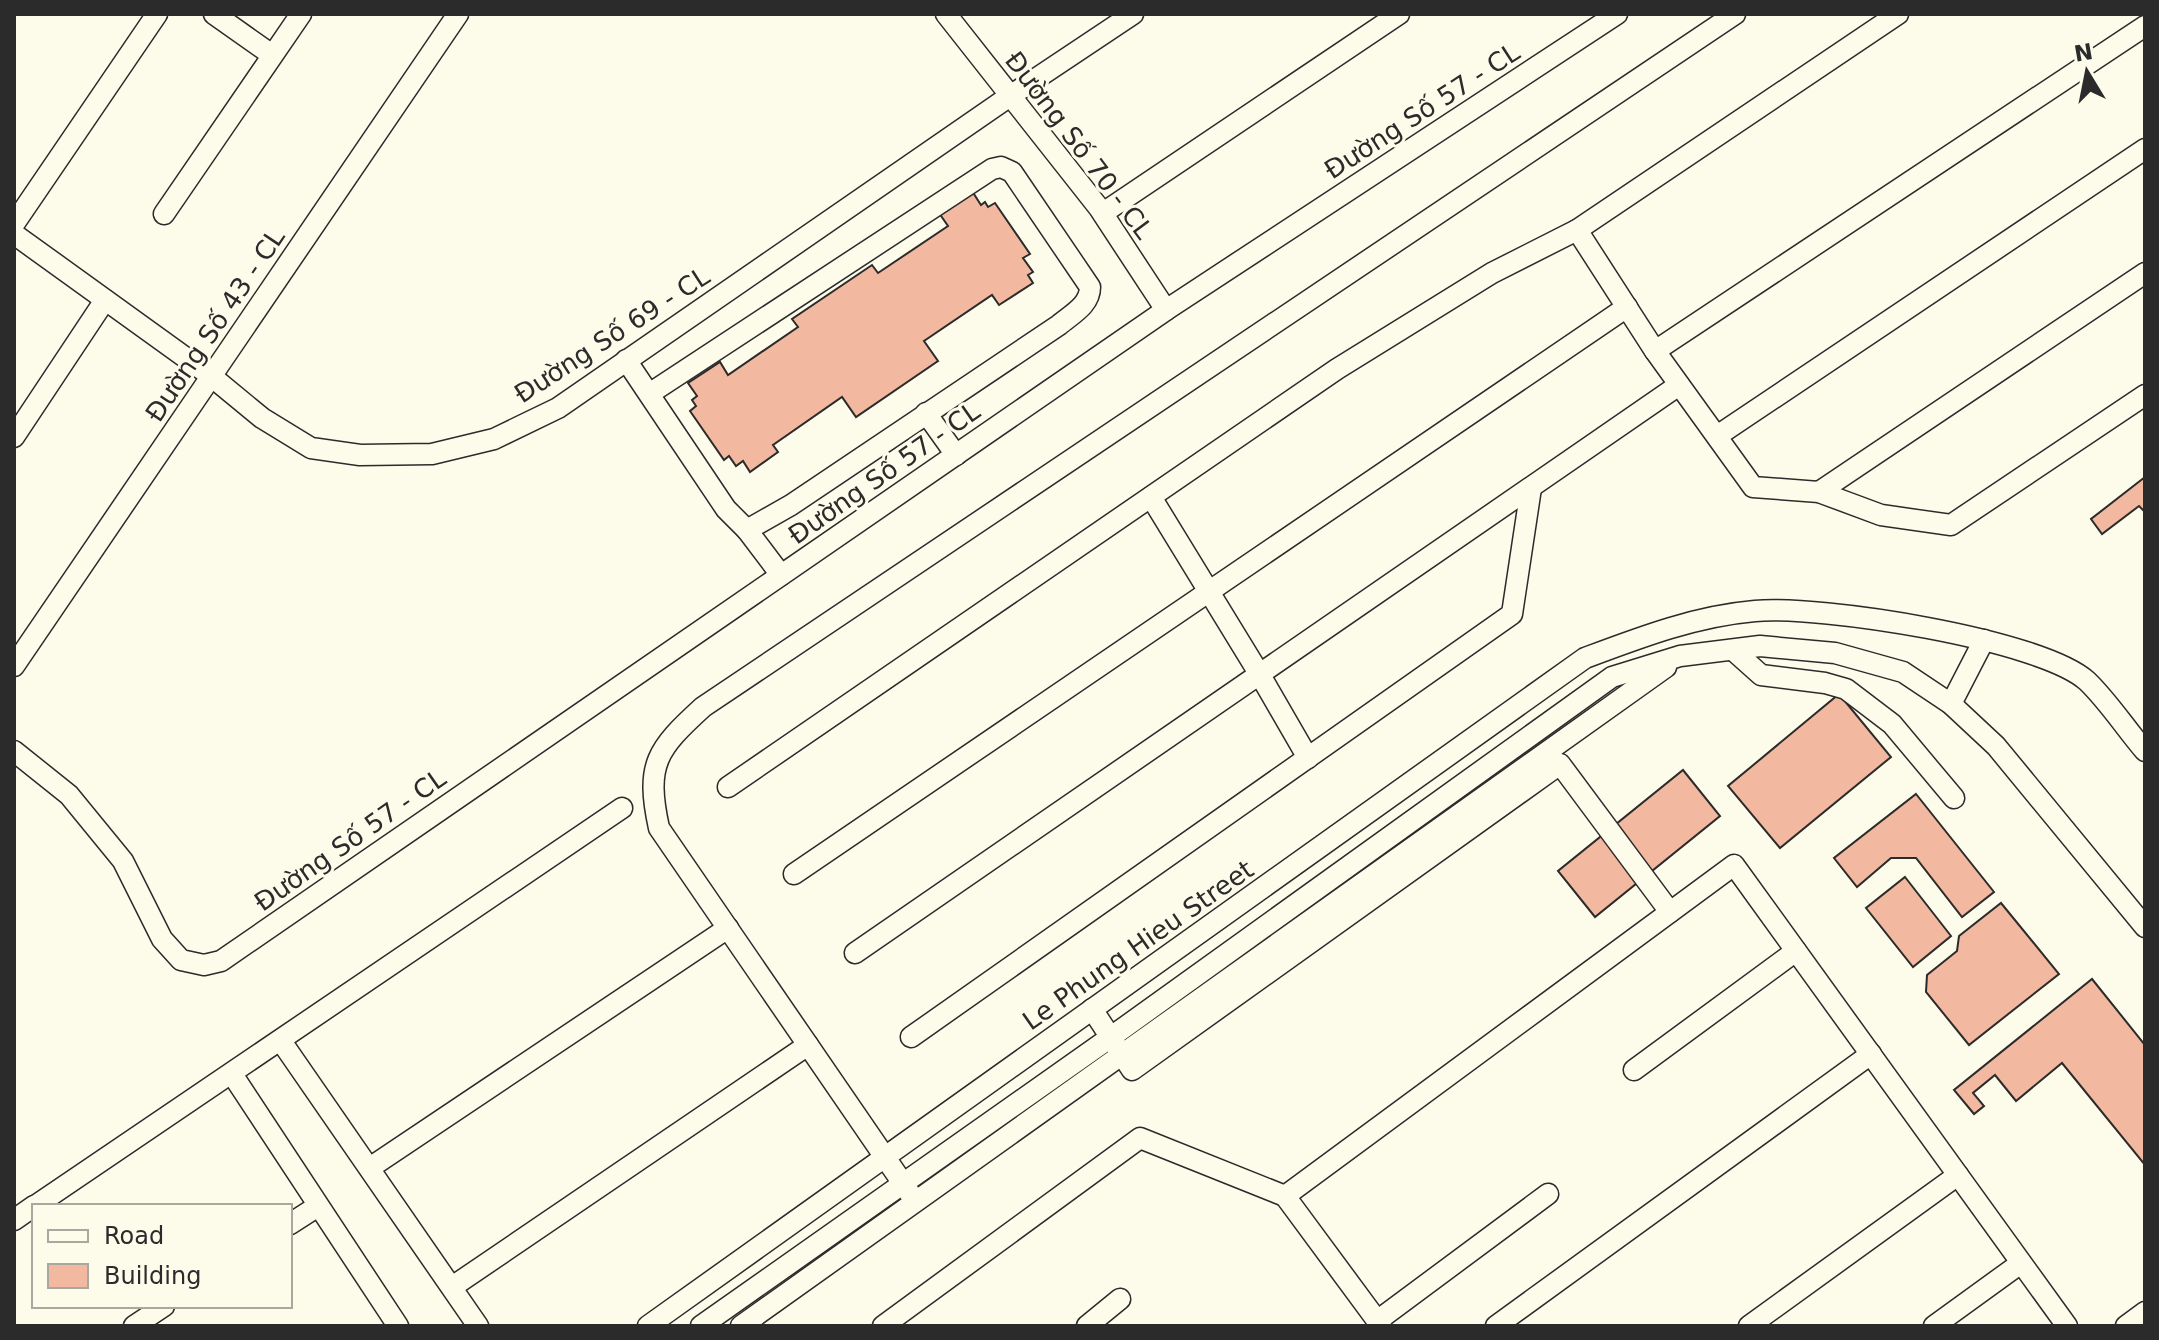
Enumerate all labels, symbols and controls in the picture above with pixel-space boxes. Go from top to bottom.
north arrow [2047,32,2127,112]
street label: Đường Số 57 - CL [1319,37,1525,185]
text: N [2072,39,2095,67]
street label: Đường Số 70 - CL [999,46,1159,245]
street label: Đường Số 43 - CL [139,222,291,427]
street label: Đường Số 69 - CL [509,261,715,409]
street label: Đường Số 57 - CL [783,396,986,550]
street label: Đường Số 57 - CL [249,763,452,917]
street label: Le Phung Hieu Street [1017,854,1259,1036]
legend [32,1204,292,1308]
text: Road [104,1222,164,1250]
text: Building [104,1262,201,1290]

